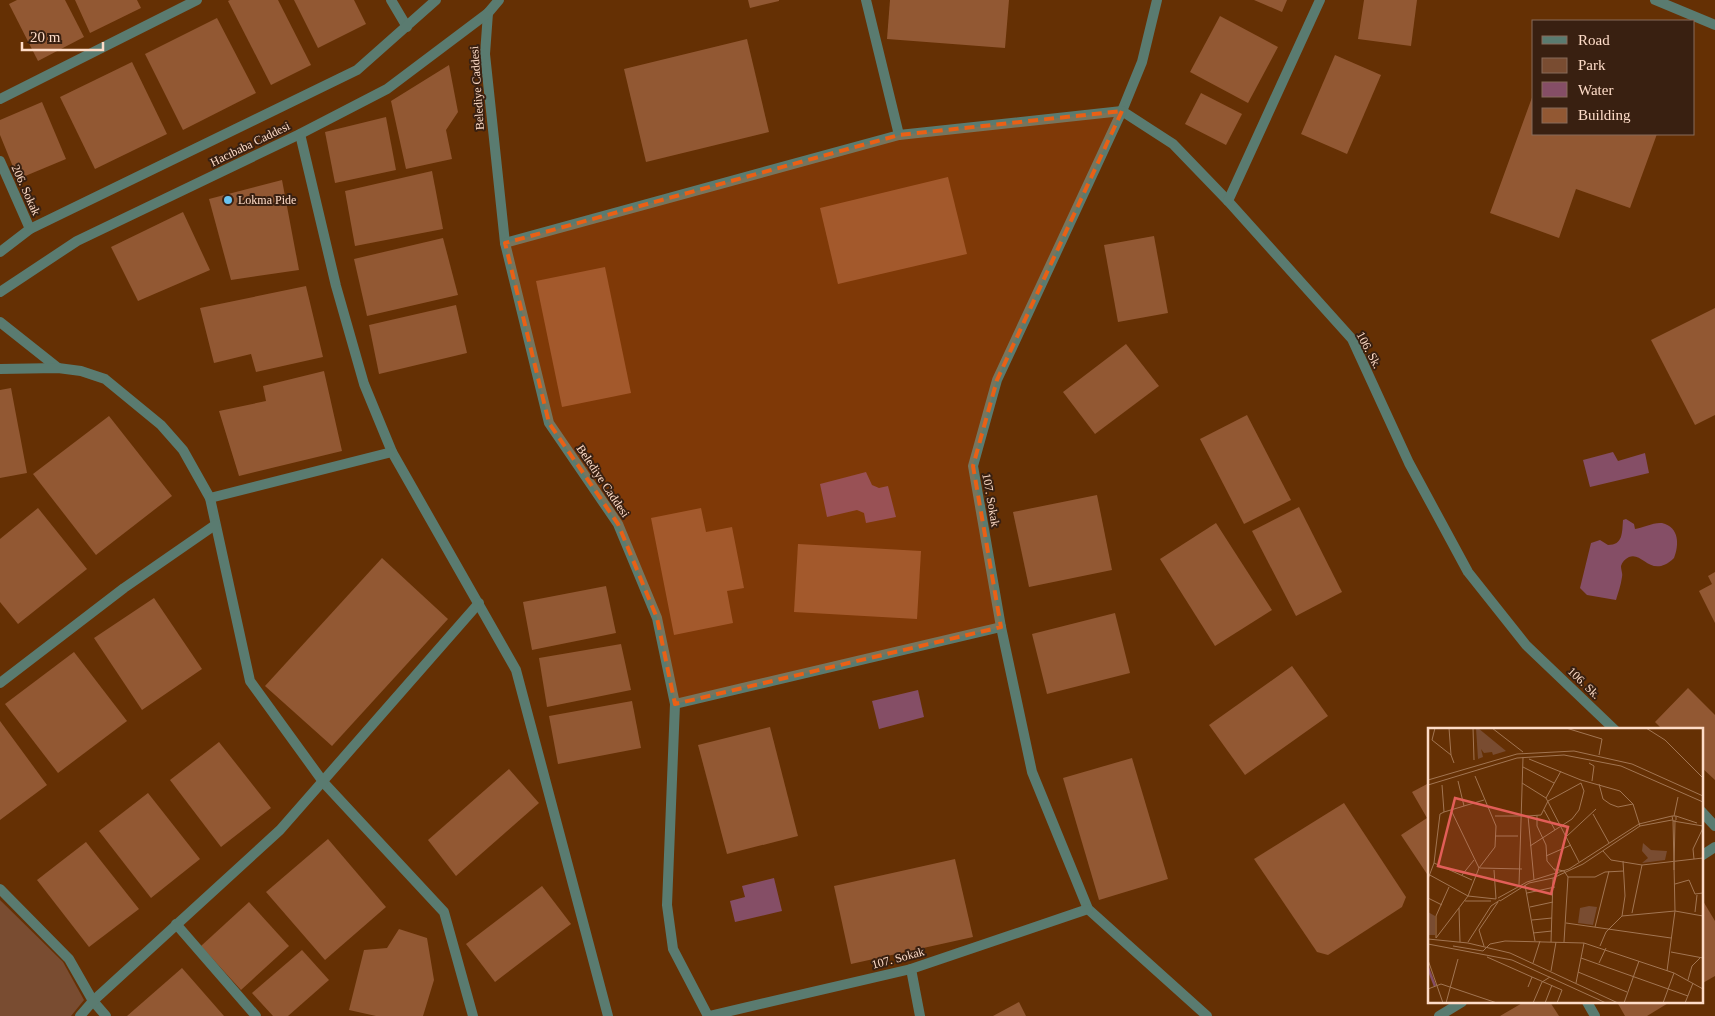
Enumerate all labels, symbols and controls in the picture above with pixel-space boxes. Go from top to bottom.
scale bar [22,20,104,52]
legend [1532,20,1695,135]
text: 20 m [30,29,61,45]
text: Road [1578,32,1610,48]
street label: Belediye Caddesi [467,45,487,131]
text: Park [1578,57,1606,73]
text: Water [1578,82,1613,98]
text: Building [1578,107,1631,123]
street label: Hacıbaba Caddesi [208,118,293,169]
street label: 206. Sokak [9,162,43,218]
place label: Lokma Pide [238,193,296,207]
marker: Lokma Pide [222,194,234,206]
street label: 106. Sk. [1354,329,1384,371]
street label: Belediye Caddesi [574,442,633,520]
street label: 107. Sokak [979,472,1003,528]
street label: 106. Sk. [1565,664,1603,702]
inset map [1428,728,1702,1004]
street label: 107. Sokak [870,944,926,972]

